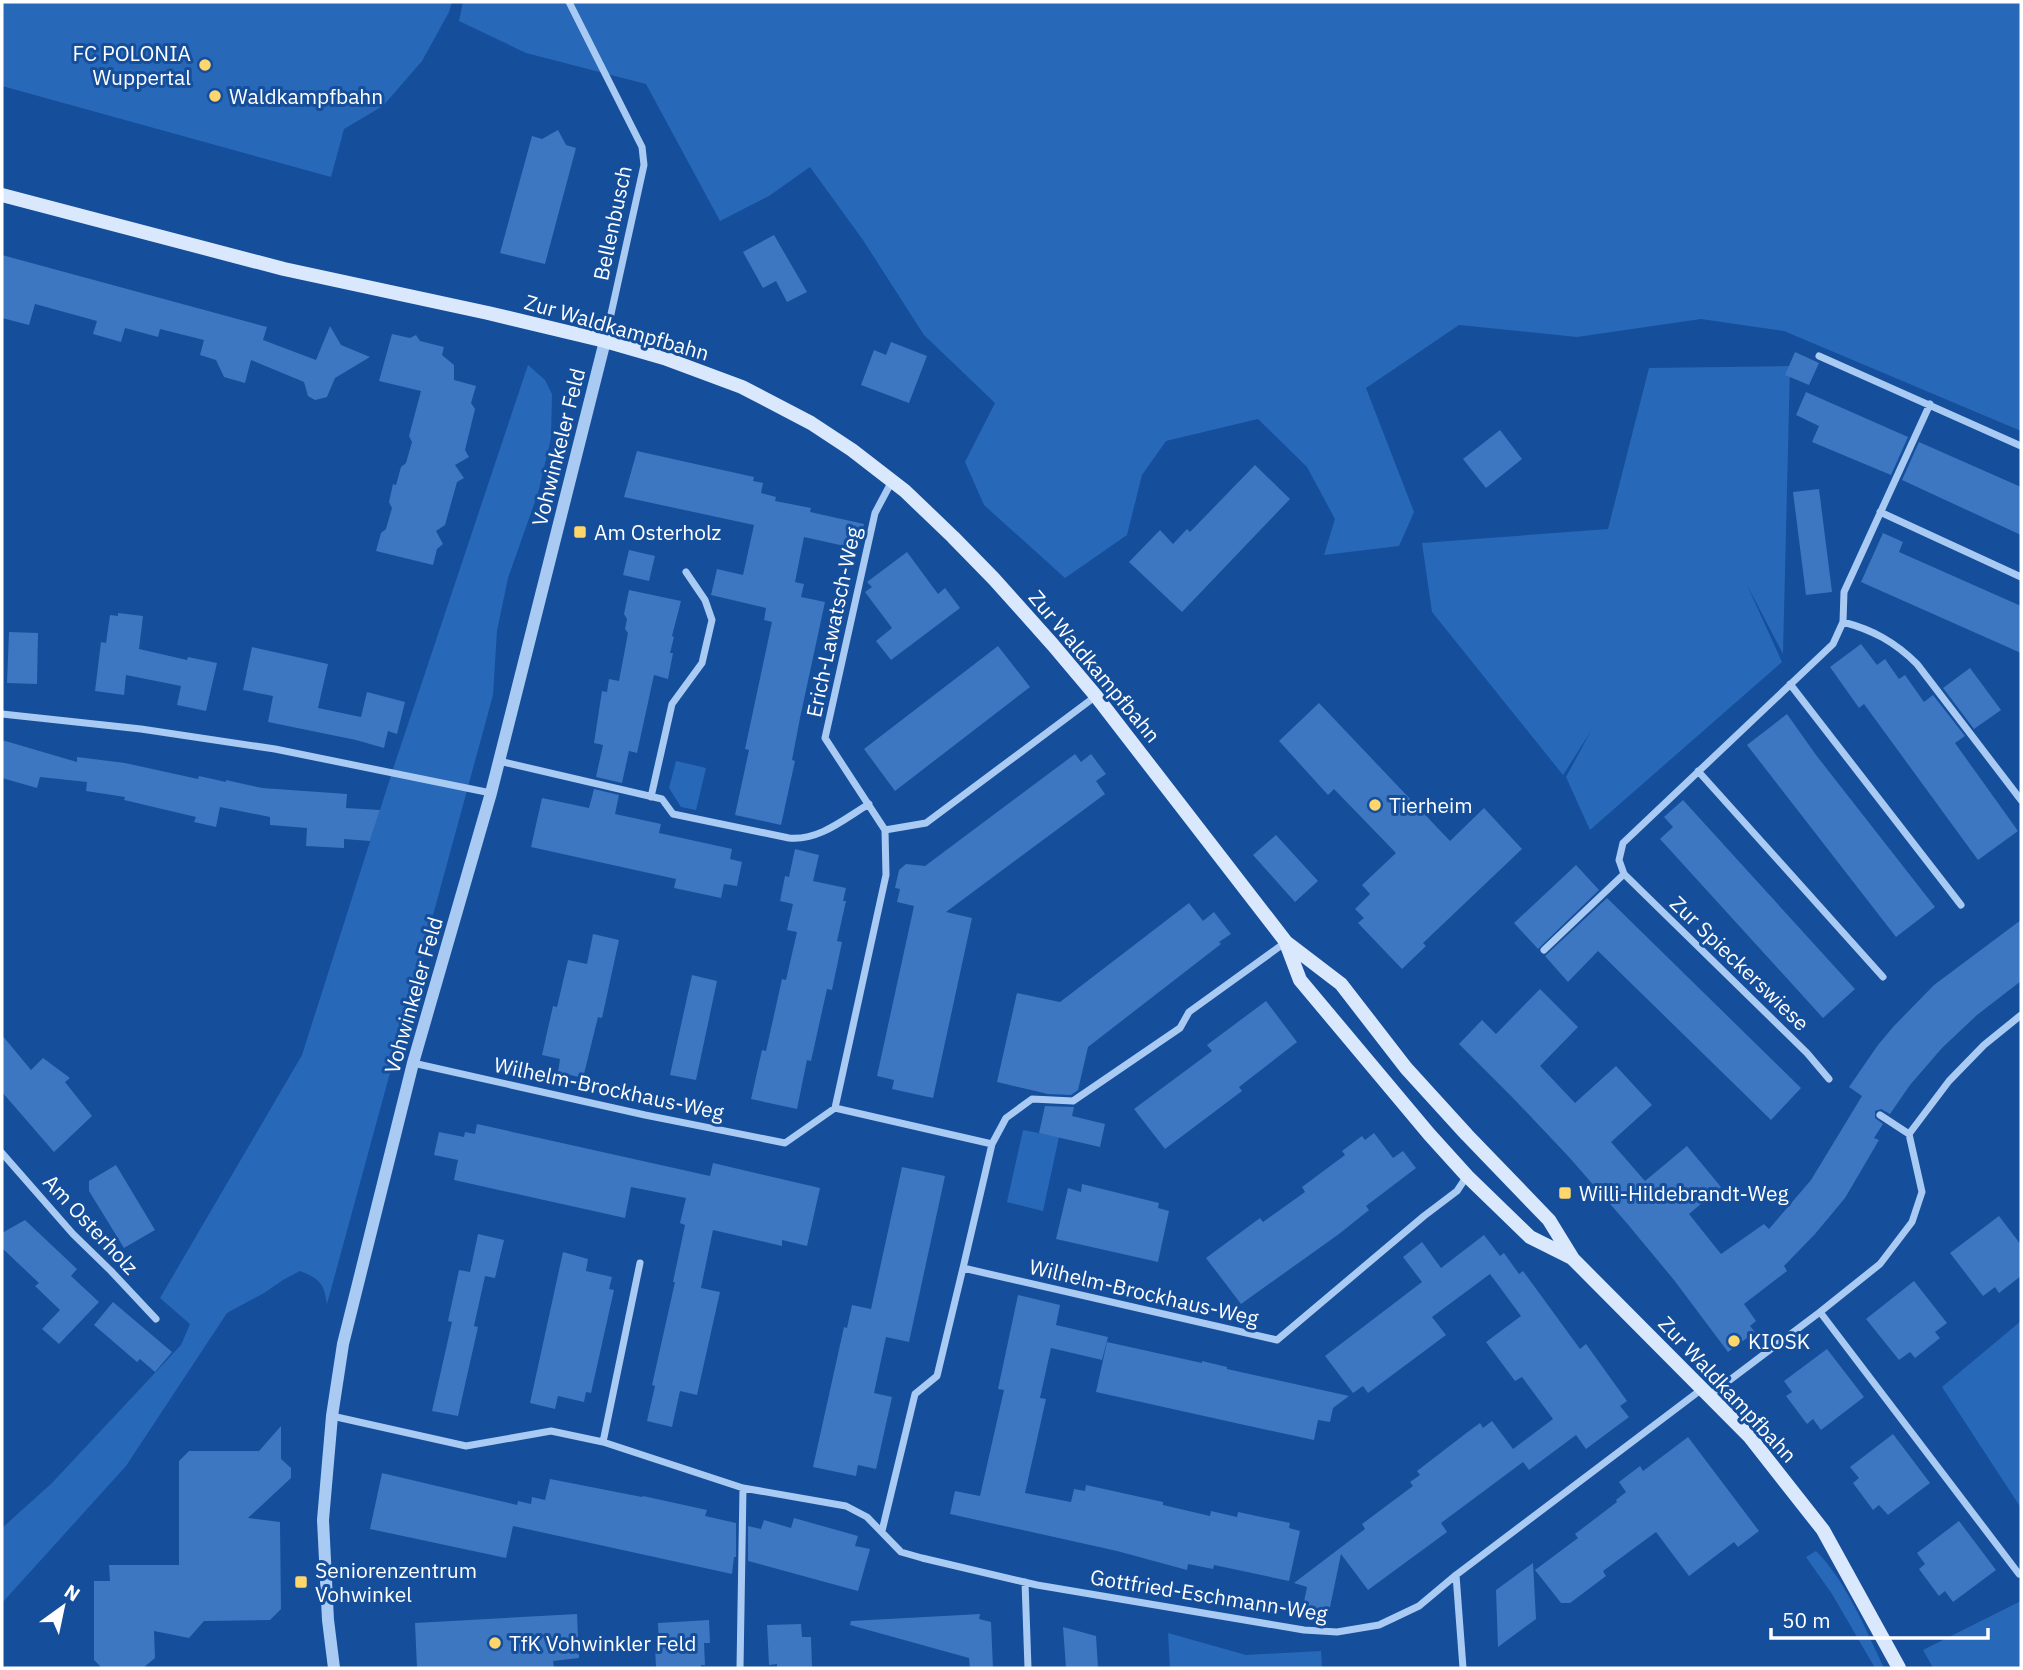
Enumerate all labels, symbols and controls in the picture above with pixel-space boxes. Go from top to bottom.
place label: FC POLONIA Wuppertal [73,39,191,91]
marker: FC POLONIA Wuppertal [197,57,213,73]
place label: Waldkampfbahn [229,82,383,110]
marker: Waldkampfbahn [207,88,223,104]
street label: Bellenbusch [586,163,638,283]
street label: Zur Waldkampfbahn [521,287,713,367]
street label: Vohwinkeler Feld [525,365,591,529]
place label: Am Osterholz [594,518,722,546]
marker: Am Osterholz [572,524,588,540]
street label: Erich-Lawatsch-Weg [799,524,867,720]
street label: Zur Waldkampfbahn [1023,584,1167,748]
place label: Tierheim [1389,791,1473,819]
marker: Tierheim [1367,797,1383,813]
street label: Zur Spieckerswiese [1664,889,1816,1037]
street label: Vohwinkeler Feld [377,913,449,1077]
street label: Wilhelm-Brockhaus-Weg [491,1050,727,1126]
street label: Am Osterholz [37,1168,145,1280]
place label: Willi-Hildebrandt-Weg [1579,1179,1789,1207]
marker: Willi-Hildebrandt-Weg [1557,1185,1573,1201]
street label: Wilhelm-Brockhaus-Weg [1027,1252,1261,1332]
street label: Zur Waldkampfbahn [1653,1310,1803,1468]
place label: KIOSK [1748,1327,1810,1355]
marker: KIOSK [1726,1333,1742,1349]
place label: Seniorenzentrum Vohwinkel [315,1556,477,1608]
street label: Gottfried-Eschmann-Weg [1088,1562,1330,1628]
north arrow [28,1572,98,1642]
marker: Seniorenzentrum Vohwinkel [293,1574,309,1590]
text: N [60,1579,85,1607]
scale bar [1771,1596,1988,1640]
text: 50 m [1782,1606,1831,1634]
place label: TfK Vohwinkler Feld [509,1629,696,1657]
marker: TfK Vohwinkler Feld [487,1635,503,1651]

